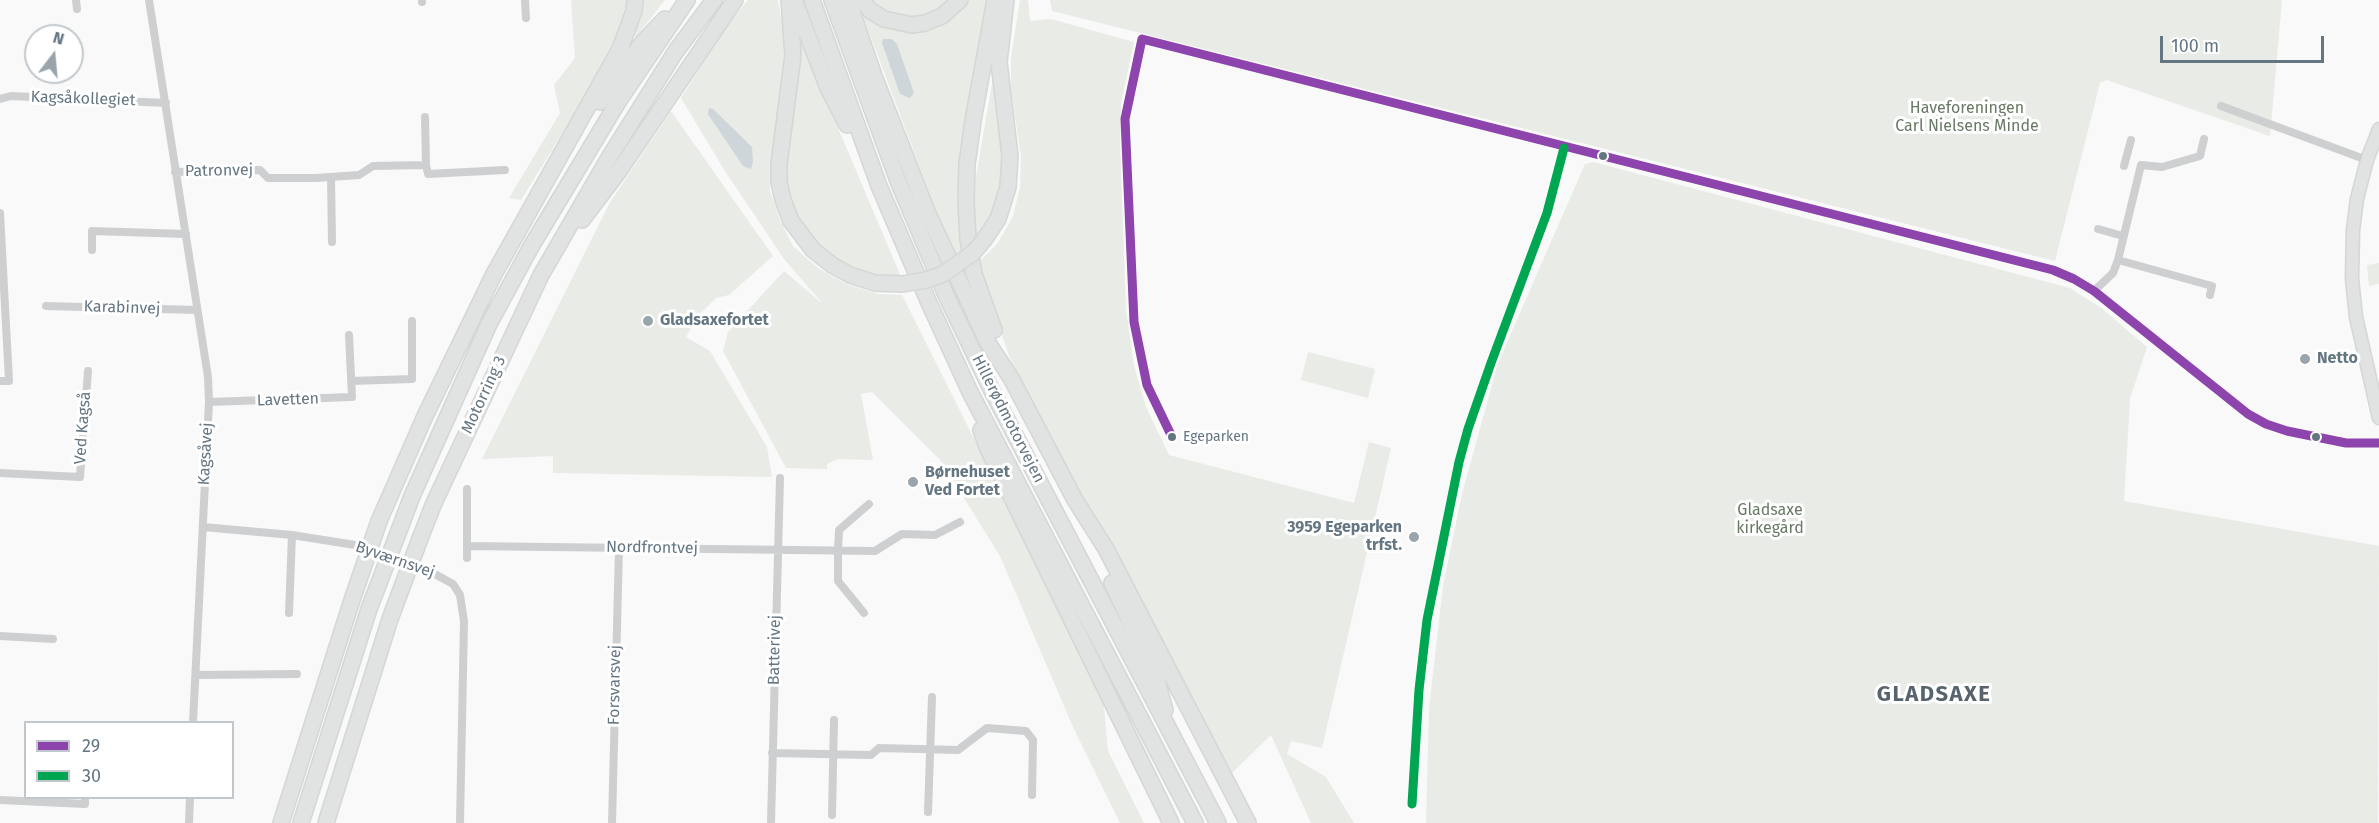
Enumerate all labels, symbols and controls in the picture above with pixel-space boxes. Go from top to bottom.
north arrow [24,24,84,84]
scale bar [2163,24,2326,62]
text: N [51,28,66,49]
text: 100 m [2171,35,2219,57]
street label: Kagsåkollegiet [30,88,136,110]
park label: Haveforeningen Carl Nielsens Minde [1895,99,2039,137]
unlabelled marker [1597,150,1609,162]
street label: Patronvej [185,161,253,181]
street label: Karabinvej [83,297,161,319]
place label: Gladsaxefortet [660,311,769,331]
marker: Gladsaxefortet [641,314,655,328]
place label: Netto [2317,349,2358,369]
street label: Hillerødmotorvejen [967,352,1049,486]
marker: Netto [2298,352,2312,366]
street label: Motorring 3 [458,353,510,437]
street label: Lavetten [257,389,319,411]
street label: Ved Kagså [71,391,95,465]
street label: Kagsåvej [195,422,217,486]
place label: Egeparken [1183,429,1249,445]
marker: Egeparken [1166,431,1178,443]
unlabelled marker [2310,431,2322,443]
place label: Børnehuset Ved Fortet [925,463,1010,501]
marker: Børnehuset Ved Fortet [906,475,920,489]
park label: Gladsaxe kirkegård [1736,501,1804,539]
place label: 3959 Egeparken trfst. [1287,518,1402,556]
marker: 3959 Egeparken trfst. [1407,530,1421,544]
street label: Byværnsvej [353,537,437,583]
street label: Nordfrontvej [606,538,698,558]
street label: Batterivej [765,615,785,685]
street label: Forsvarsvej [605,645,625,725]
district label: GLADSAXE [1877,682,1991,708]
legend [24,721,234,799]
text: 29 [82,735,100,757]
text: 30 [82,765,101,787]

